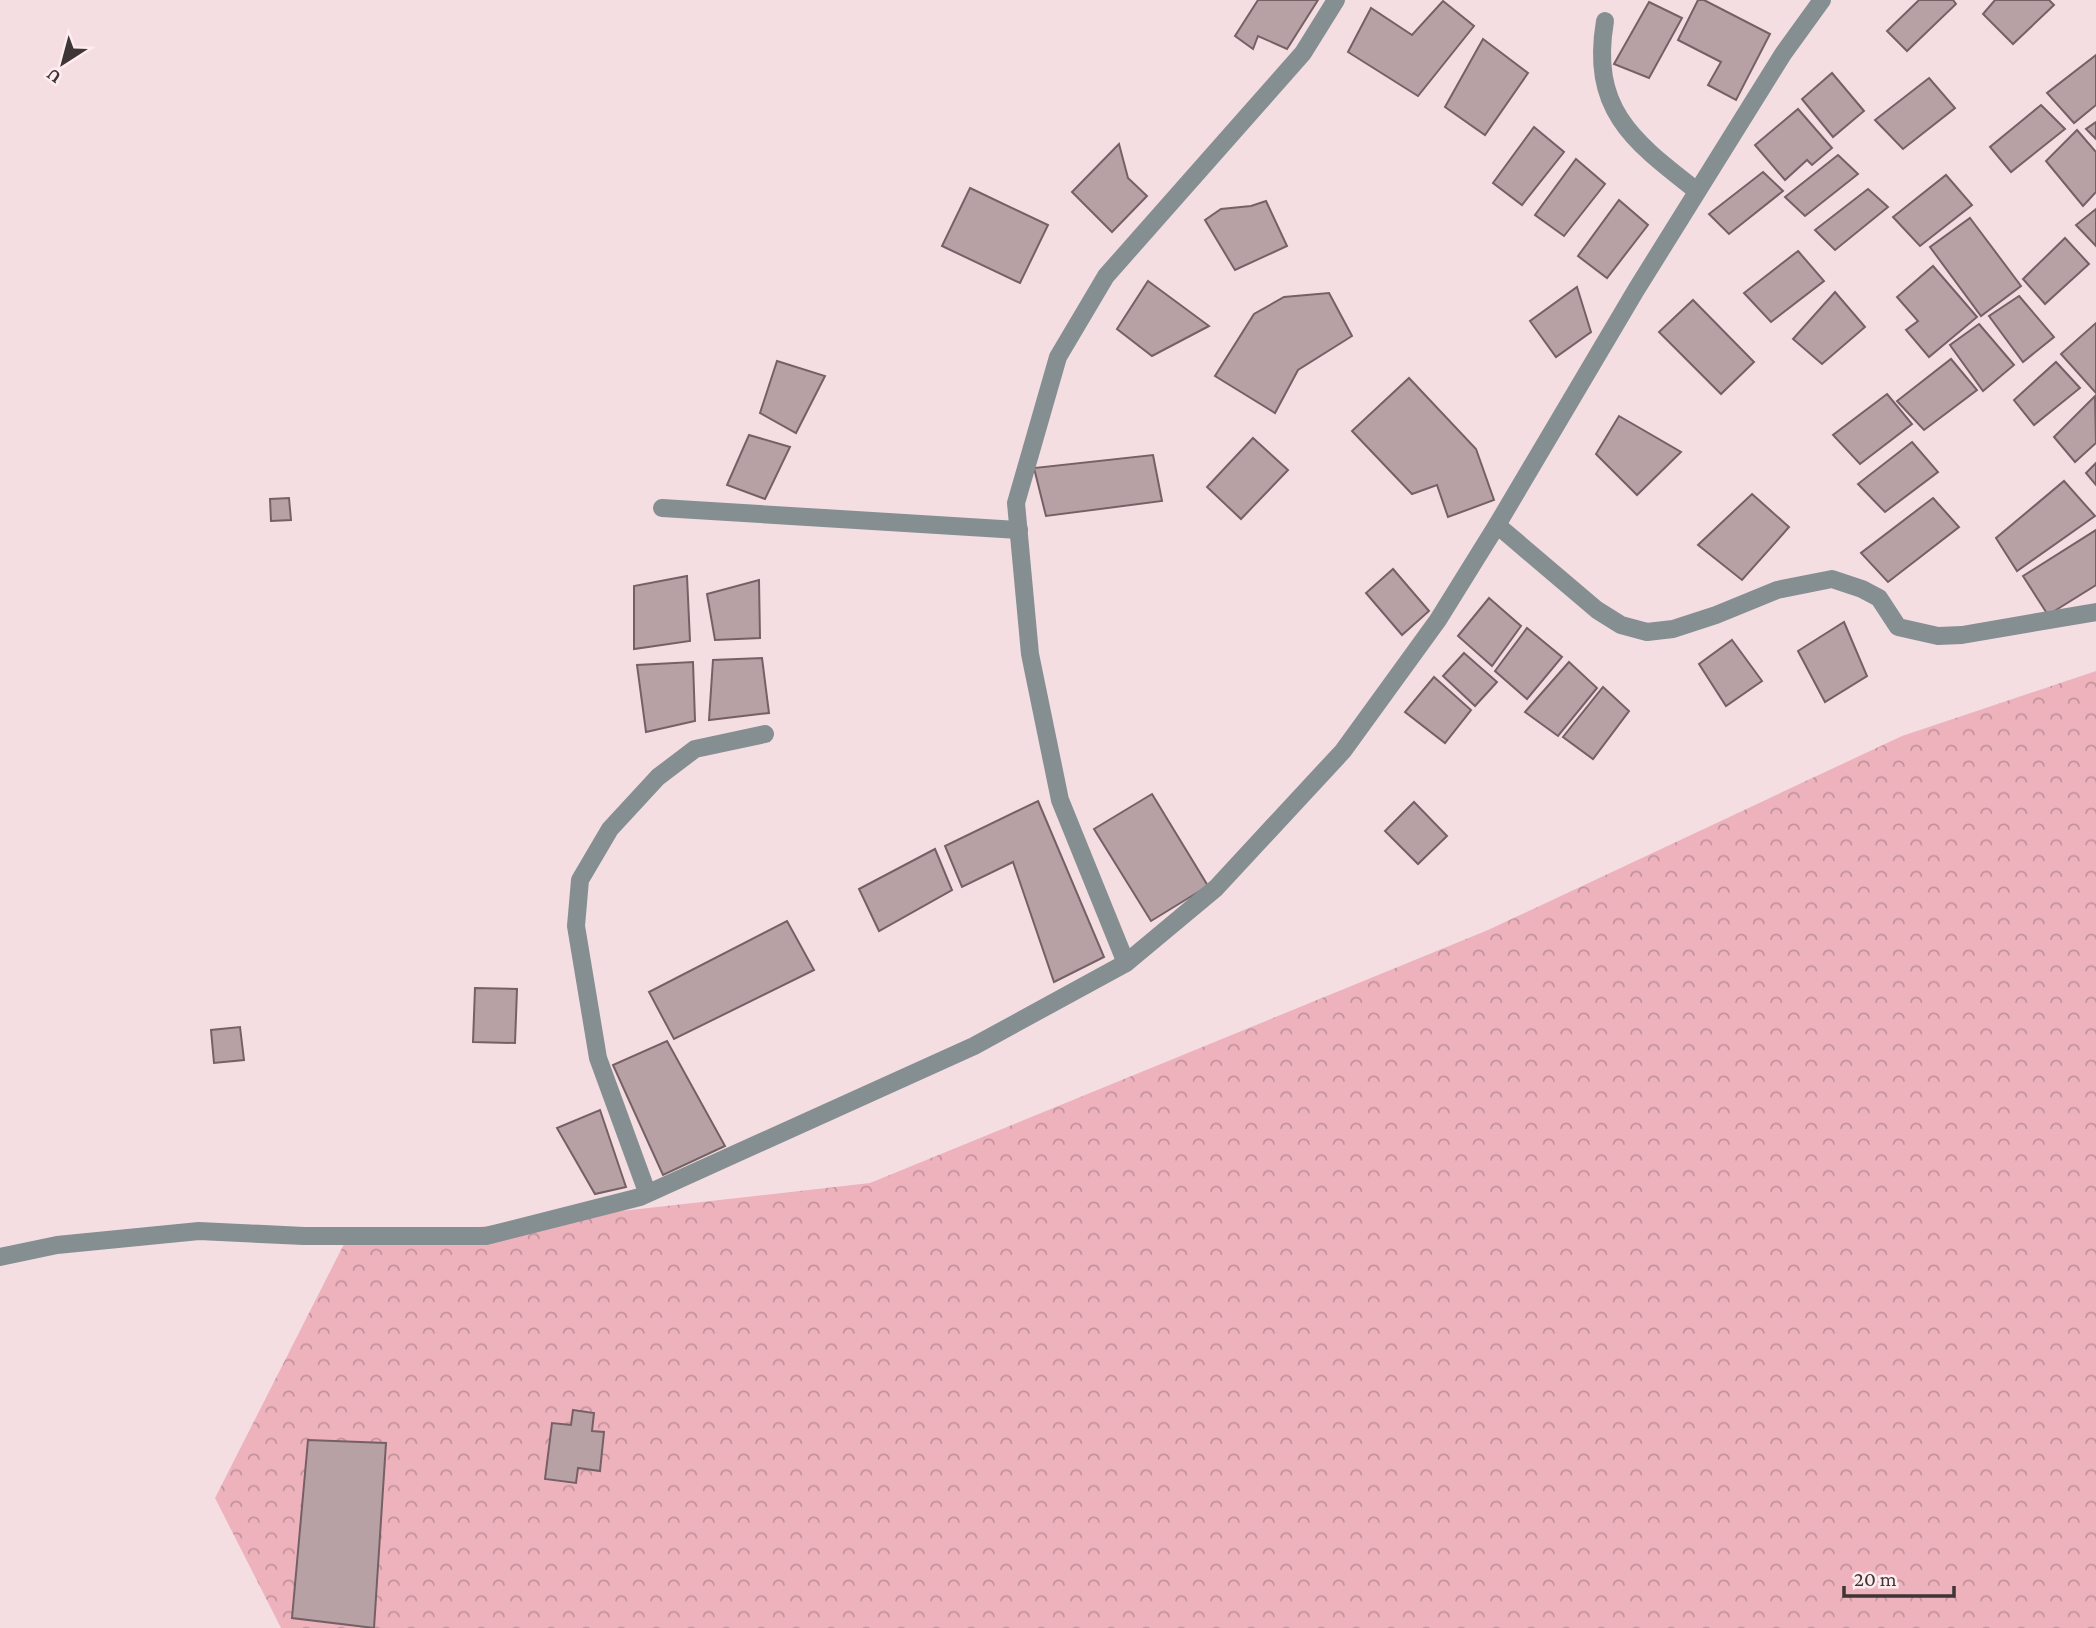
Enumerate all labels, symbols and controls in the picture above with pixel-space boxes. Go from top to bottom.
north arrow [28,28,98,98]
text: U [42,64,65,89]
scale bar [1844,1554,1954,1598]
text: 20 m [1854,1567,1897,1591]

